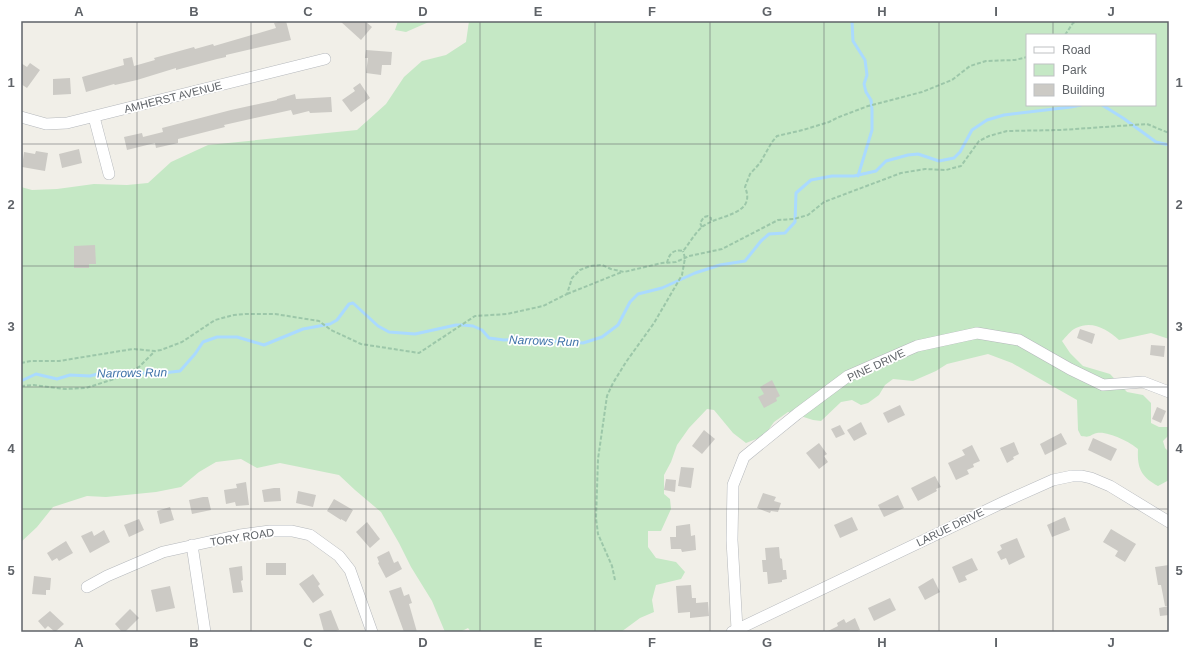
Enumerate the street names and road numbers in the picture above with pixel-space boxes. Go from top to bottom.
street label: AMHERST AVENUE [123,79,223,115]
street label: PINE DRIVE [845,346,907,384]
street label: LARUE DRIVE [914,506,986,548]
street label: TORY ROAD [209,526,275,548]

